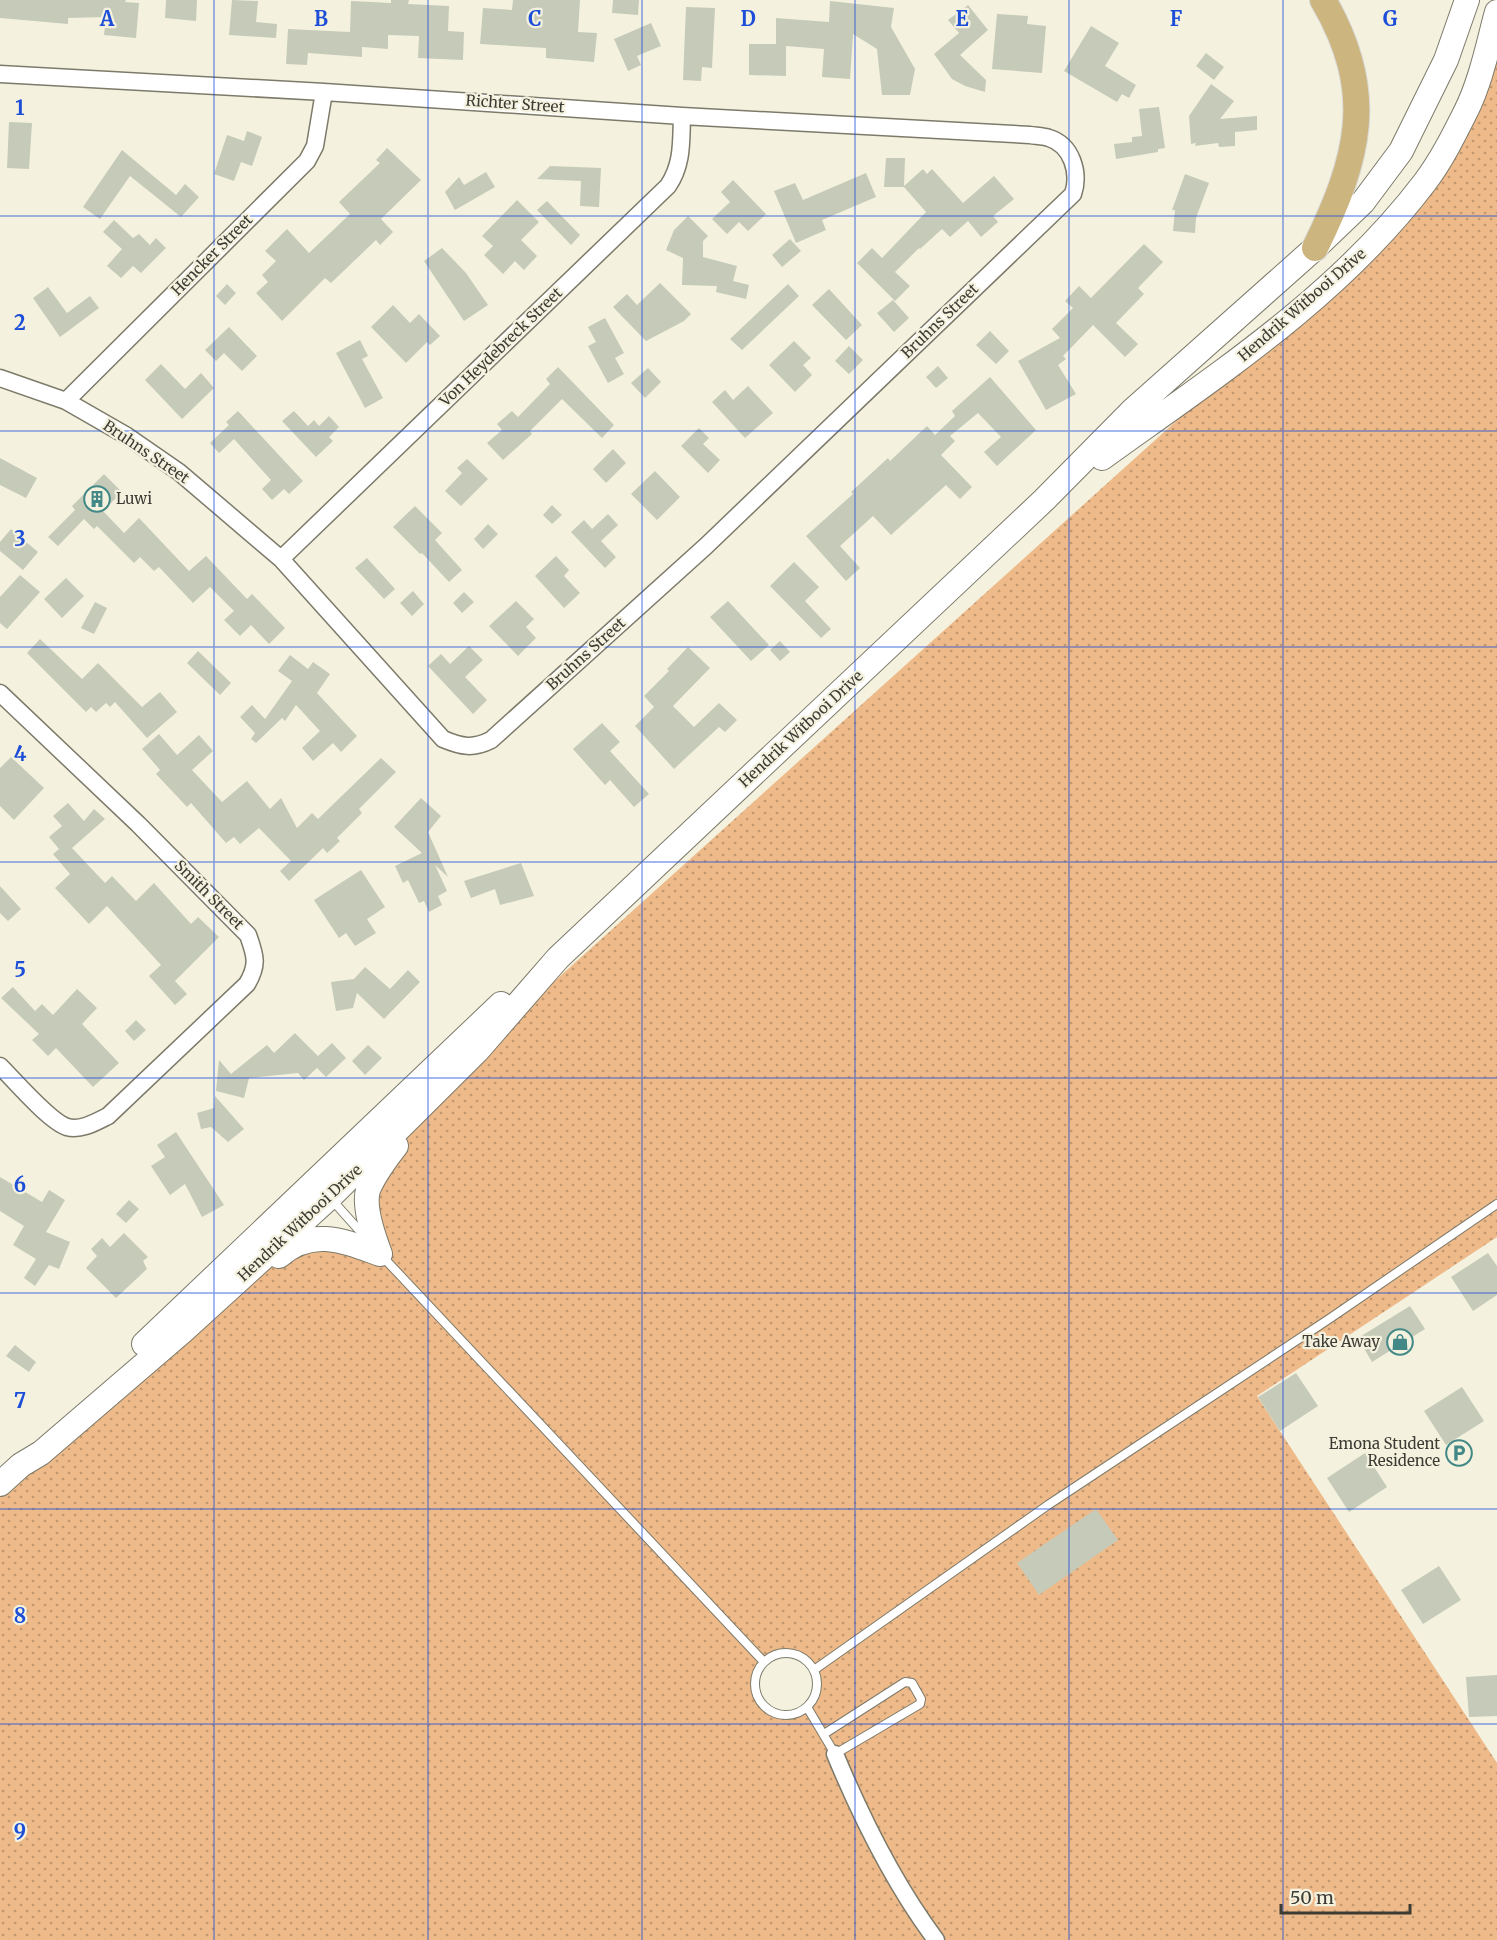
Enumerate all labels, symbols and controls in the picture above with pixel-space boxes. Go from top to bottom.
text: A [99,6,115,31]
text: B [314,6,328,31]
text: C [528,6,542,31]
text: D [740,6,756,31]
text: E [955,6,969,31]
text: F [1170,6,1183,31]
text: G [1383,6,1398,31]
street label: Richter Street [465,91,565,116]
text: 1 [15,95,25,120]
street label: Hencker Street [167,210,256,299]
street label: Hendrik Witbooi Drive [1234,244,1370,365]
street label: Bruhns Street [897,279,982,362]
street label: Von Heydebreck Street [435,283,566,411]
text: 2 [14,310,26,335]
street label: Bruhns Street [100,416,193,487]
building icon: Luwi [82,484,112,514]
place label: Luwi [116,489,152,508]
text: 3 [14,526,26,551]
street label: Bruhns Street [542,613,629,694]
street label: Hendrik Witbooi Drive [735,666,867,791]
text: 4 [14,741,27,766]
street label: Smith Street [171,856,248,933]
text: 5 [14,957,26,982]
street label: Hendrik Witbooi Drive [234,1160,366,1285]
text: 6 [14,1172,26,1197]
shop icon: Take Away [1385,1327,1415,1357]
place label: Take Away [1302,1332,1380,1351]
text: 7 [14,1388,26,1413]
place label: Emona Student Residence [1329,1434,1440,1470]
parking icon: Emona Student Residence [1444,1438,1474,1468]
text: 8 [14,1603,26,1628]
text: 9 [14,1819,26,1844]
scale bar [1281,1877,1410,1915]
text: 50 m [1290,1886,1334,1909]

